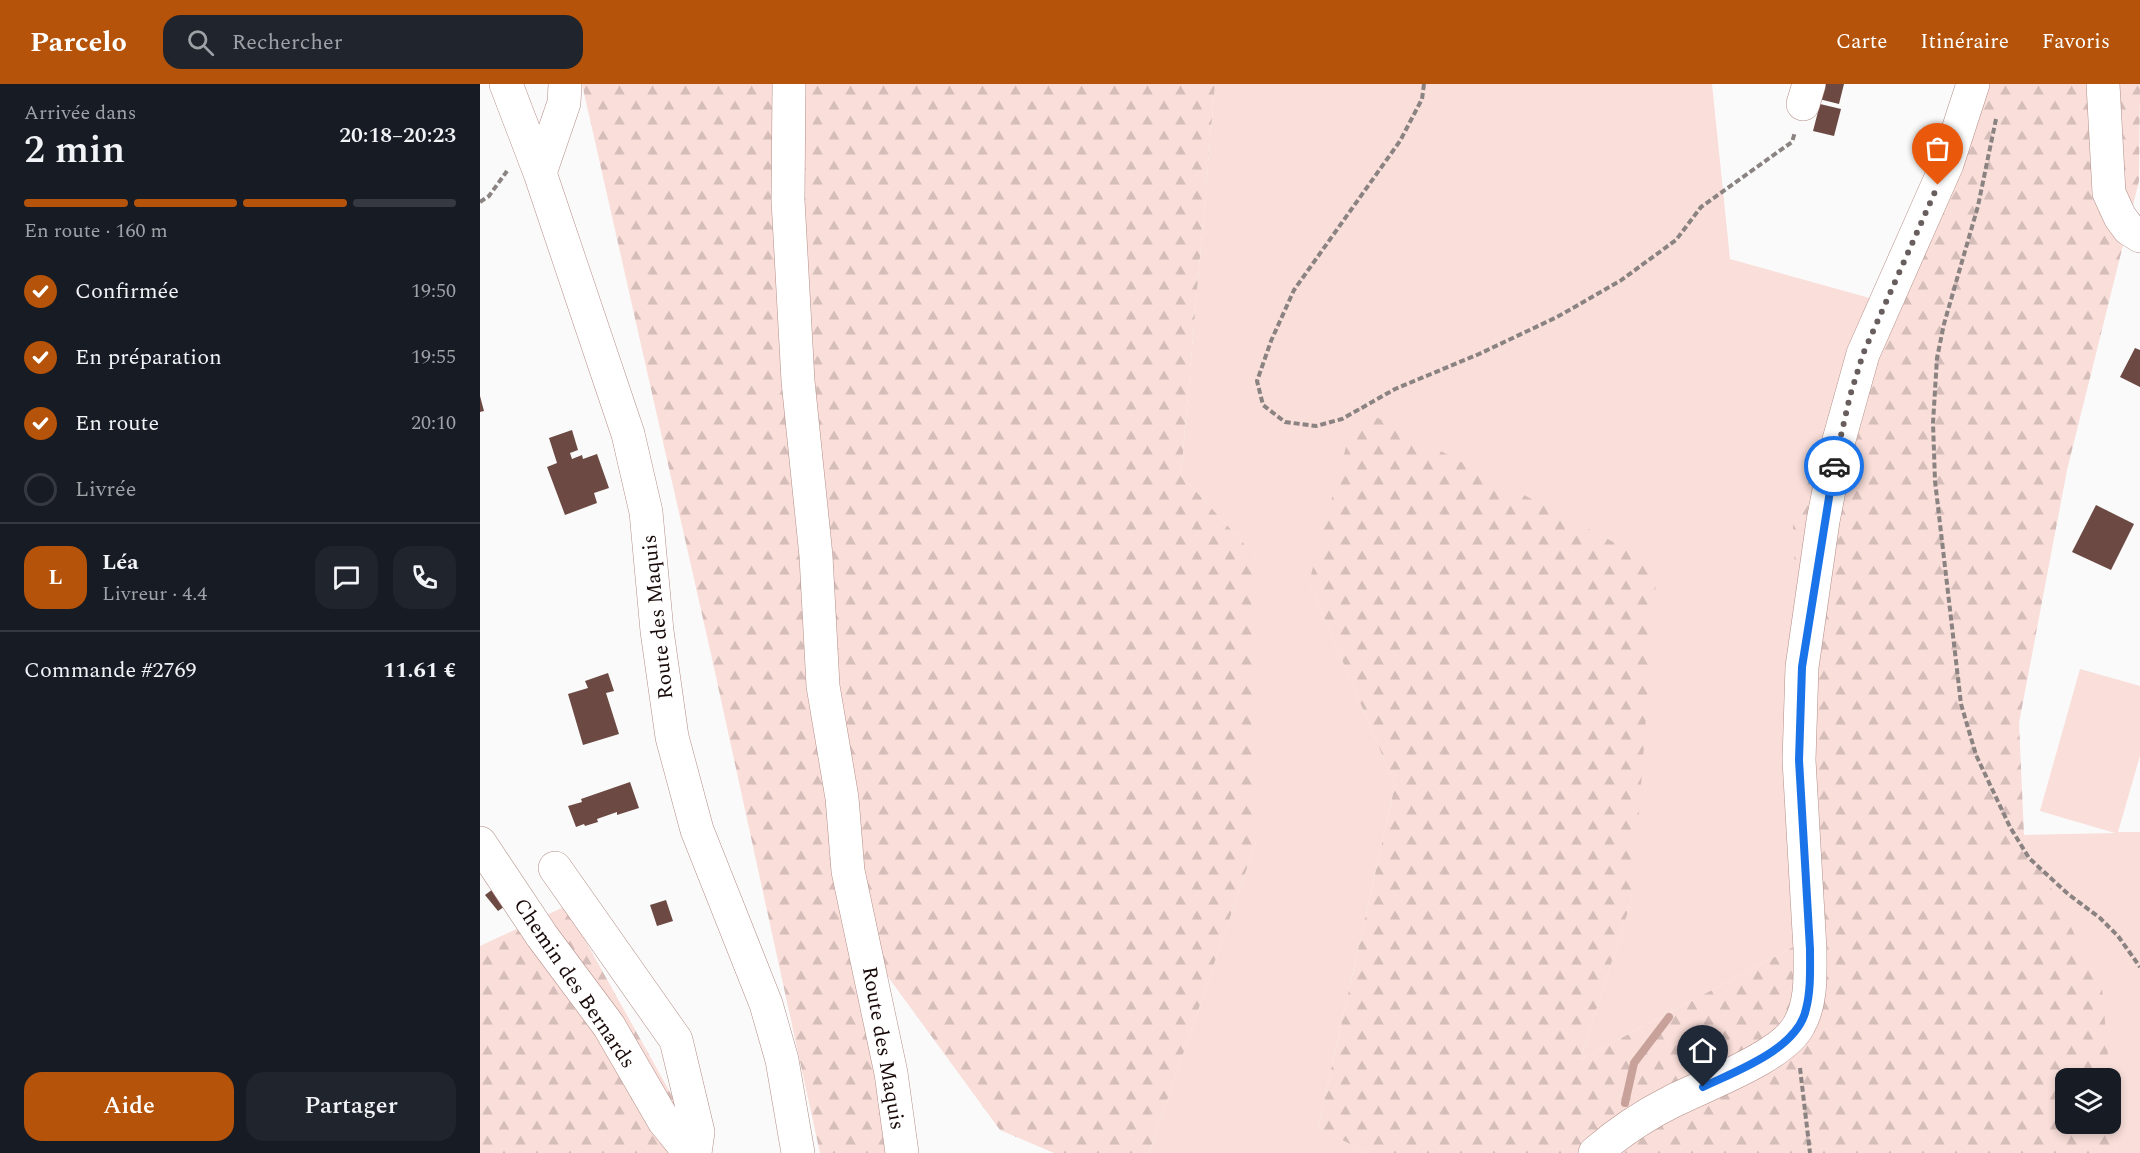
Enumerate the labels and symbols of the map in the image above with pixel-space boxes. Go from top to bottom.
pin [1912,123,1963,185]
courier [1804,436,1864,496]
street label: Route des Maquis [633,533,683,701]
street label: Chemin des Bernards [505,892,643,1075]
street label: Route des Maquis [853,964,913,1133]
pin [1677,1025,1728,1087]

